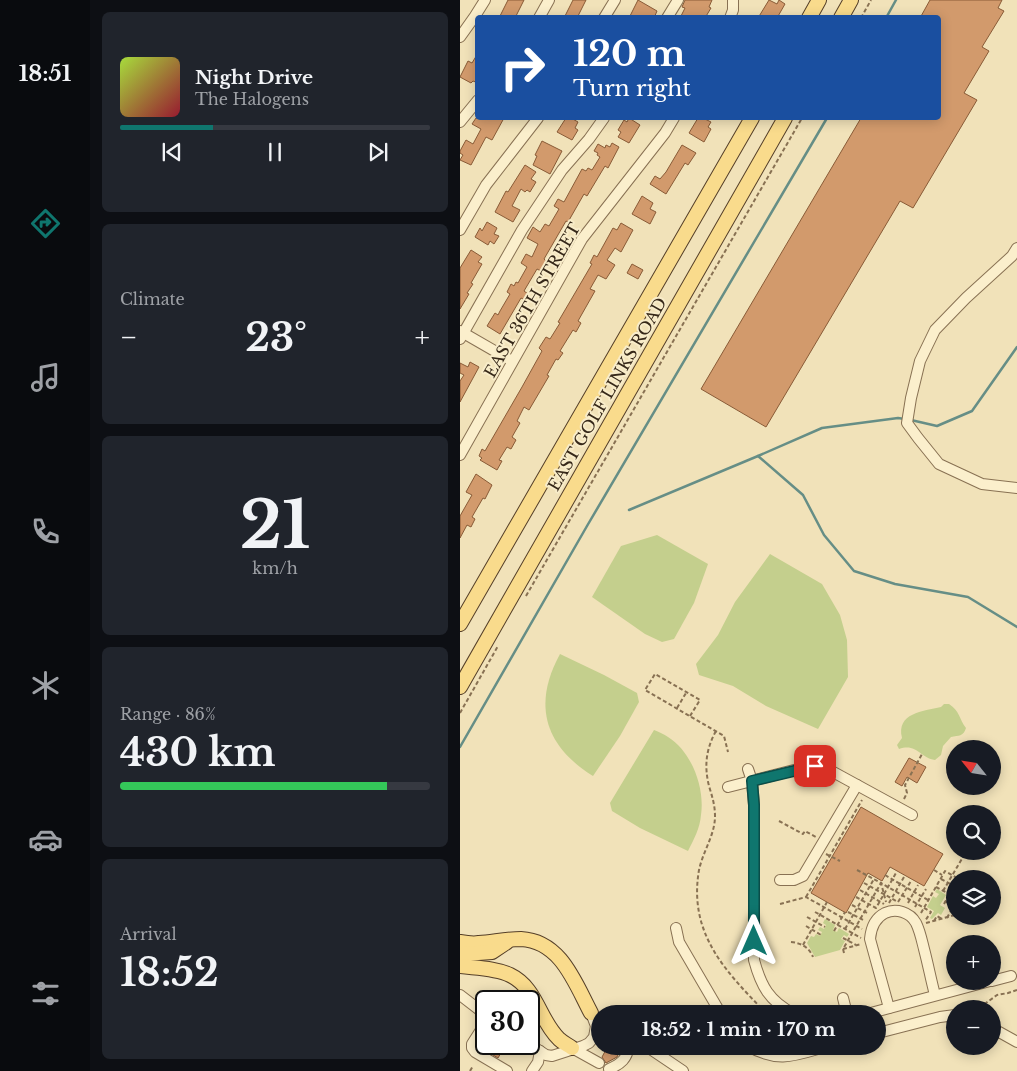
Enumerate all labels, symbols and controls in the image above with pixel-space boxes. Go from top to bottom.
text: 120 m [573,32,686,75]
icon: right [490,35,555,100]
text: 18:51 [19,60,71,87]
text: Night Drive [195,66,313,89]
text: Turn right [573,75,691,102]
text: The Halogens [195,89,309,109]
icon: previous [158,138,186,166]
icon: pause [261,138,289,166]
icon: next [364,138,392,166]
icon: directions [28,206,63,241]
street label: EAST 36TH STREET [480,219,585,381]
text: Climate [120,289,185,309]
street label: EAST GOLF LINKS ROAD [543,294,671,494]
text: 23° [245,314,307,361]
text: − [120,320,138,355]
text: + [415,320,430,355]
icon: music [28,360,63,395]
text: 21 [240,485,310,566]
icon: phone [28,514,63,549]
text: km/h [252,558,298,578]
icon: climate [28,668,63,703]
text: Range · 86% [120,704,216,724]
text: 430 km [120,729,276,776]
north arrow [946,740,1001,795]
map controls [946,740,1001,1055]
pin [794,745,836,787]
icon: arrive [801,752,829,780]
button: search [946,805,1001,860]
icon: car [28,822,63,857]
button: layers [946,870,1001,925]
position arrow [727,914,779,966]
text: Arrival [120,924,177,944]
button: + [946,935,1001,990]
text: 18:52 [120,949,219,996]
icon: filters [28,976,63,1011]
speed limit sign: 30 [475,990,540,1055]
button: − [946,1000,1001,1055]
text: 18:52 · 1 min · 170 m [642,1018,835,1041]

